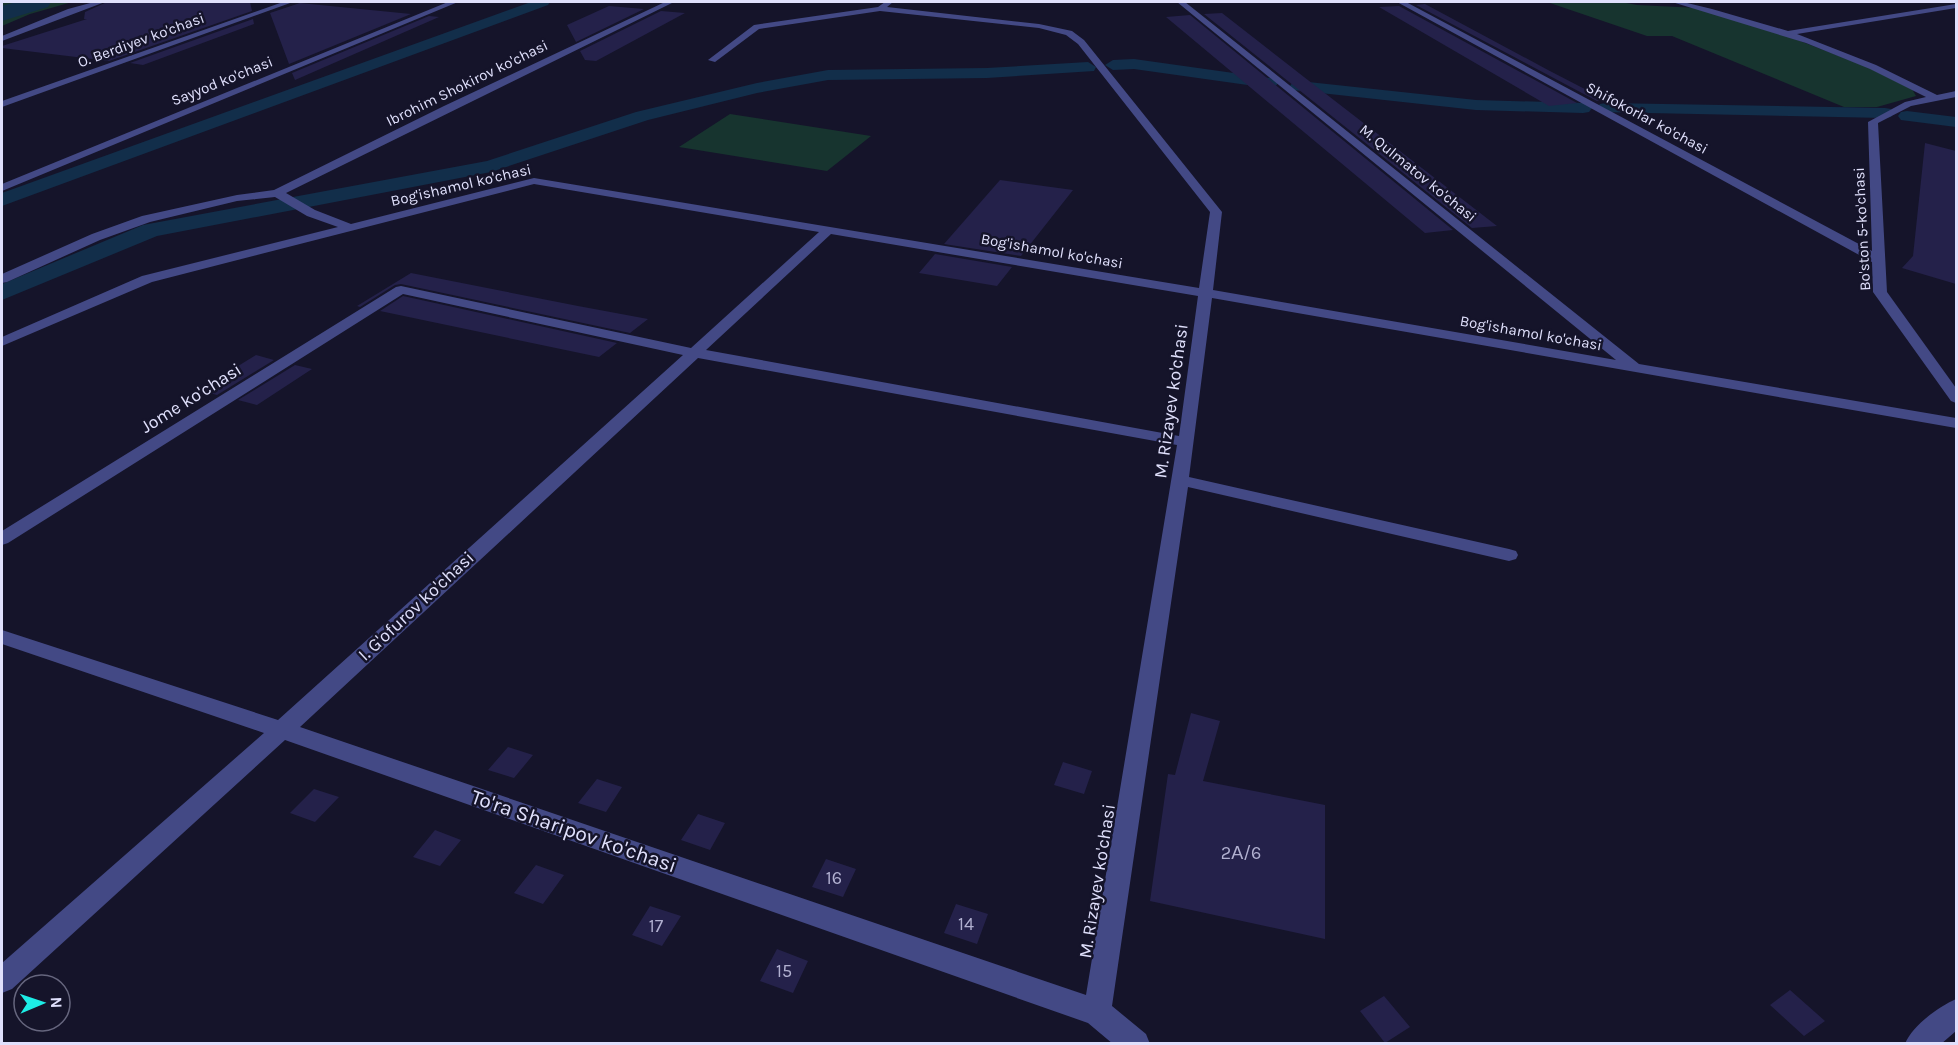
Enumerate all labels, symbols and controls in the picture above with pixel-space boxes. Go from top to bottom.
street label: O. Berdiyev ko'chasi [75,9,207,71]
street label: Ibrohim Shokirov ko'chasi [383,36,551,130]
street label: Sayyod ko'chasi [169,52,275,110]
street label: Shifokorlar ko'chasi [1583,78,1711,158]
street label: M. Qulmatov ko'chasi [1356,120,1480,226]
street label: Bog'ishamol ko'chasi [389,160,533,210]
street label: Bo'ston 5-ko'chasi [1850,167,1874,291]
street label: Bog'ishamol ko'chasi [980,230,1124,272]
street label: Bog'ishamol ko'chasi [1459,312,1603,354]
street label: M. Rizayev ko'chasi [1149,322,1193,480]
street label: Jome ko'chasi [137,358,245,438]
street label: I. G'ofurov ko'chasi [353,547,479,665]
street label: To'ra Sharipov ko'chasi [468,785,680,877]
street label: M. Rizayev ko'chasi [1074,802,1120,960]
house number: 2А/6 [1221,842,1261,864]
house number: 16 [826,867,842,889]
house number: 14 [958,913,974,935]
house number: 17 [649,915,664,937]
house number: 15 [776,960,792,982]
north arrow [12,973,72,1033]
text: N [47,996,66,1009]

